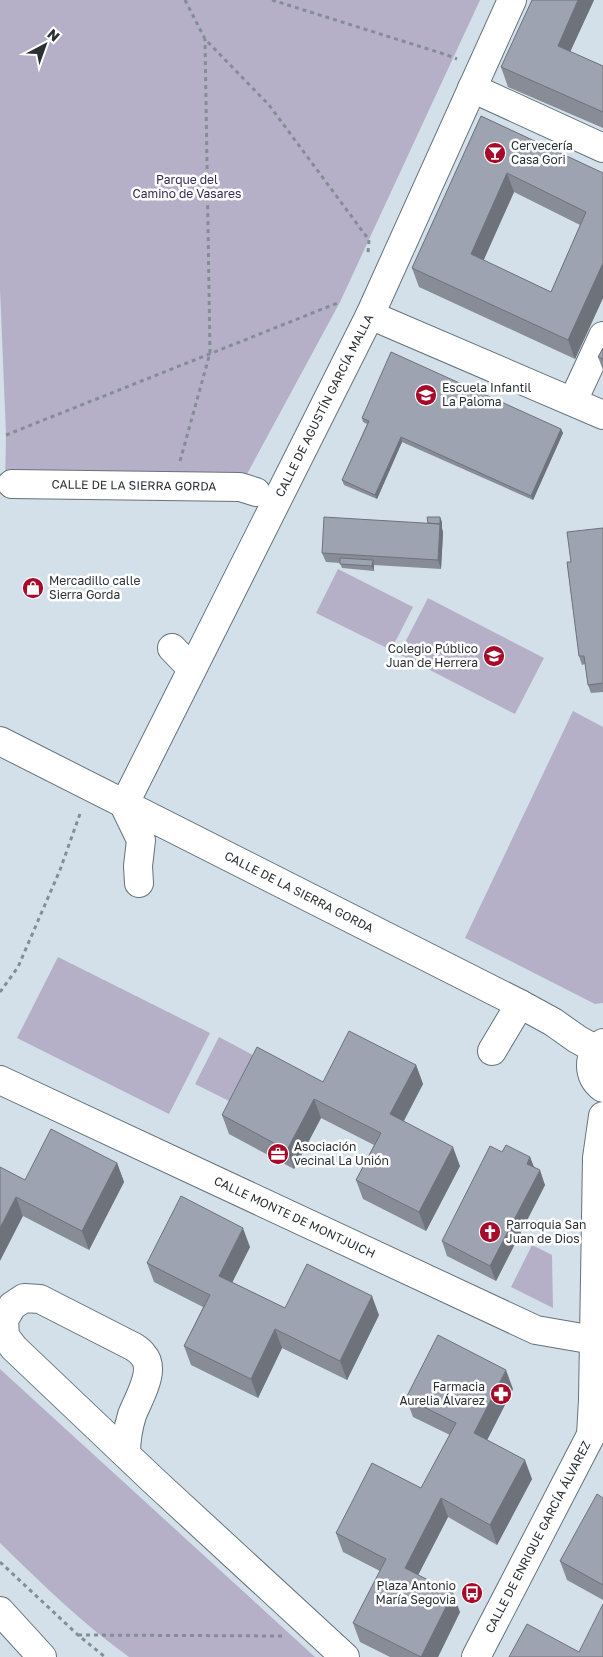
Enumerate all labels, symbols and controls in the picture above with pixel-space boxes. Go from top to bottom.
north arrow [20,20,70,70]
text: N [44,25,63,45]
place label: Cervecería Casa Gori [511,138,573,167]
bar icon: Cervecería Casa Gori [483,141,507,165]
park label: Parque del Camino de Vasares [133,172,241,201]
street label: CALLE DE AGUSTÍN GARCÍA MALLA [272,311,376,499]
place label: Escuela Infantil La Paloma [442,380,531,409]
school or university icon: Escuela Infantil La Paloma [414,383,438,407]
street label: CALLE DE LA SIERRA GORDA [51,477,217,494]
place label: Mercadillo calle Sierra Gorda [49,573,140,602]
shop icon: Mercadillo calle Sierra Gorda [21,576,45,600]
place label: Colegio Público Juan de Herrera [386,641,478,670]
school or university icon: Colegio Público Juan de Herrera [482,644,506,668]
street label: CALLE DE LA SIERRA GORDA [222,848,376,936]
place label: Asociación vecinal La Unión [294,1139,389,1168]
office icon: Asociación vecinal La Unión [266,1142,290,1166]
street label: CALLE MONTE DE MONTJUICH [212,1173,378,1261]
place label: Parroquia San Juan de Dios [506,1217,586,1246]
church icon: Parroquia San Juan de Dios [478,1220,502,1244]
place label: Farmacia Aurelia Álvarez [399,1379,485,1408]
pharmacy icon: Farmacia Aurelia Álvarez [489,1382,513,1406]
street label: CALLE DE ENRIQUE GARCÍA ÁLVAREZ [482,1438,594,1635]
place label: Plaza Antonio María Segovia [376,1578,456,1607]
bus stop icon: Plaza Antonio María Segovia [460,1581,484,1605]

